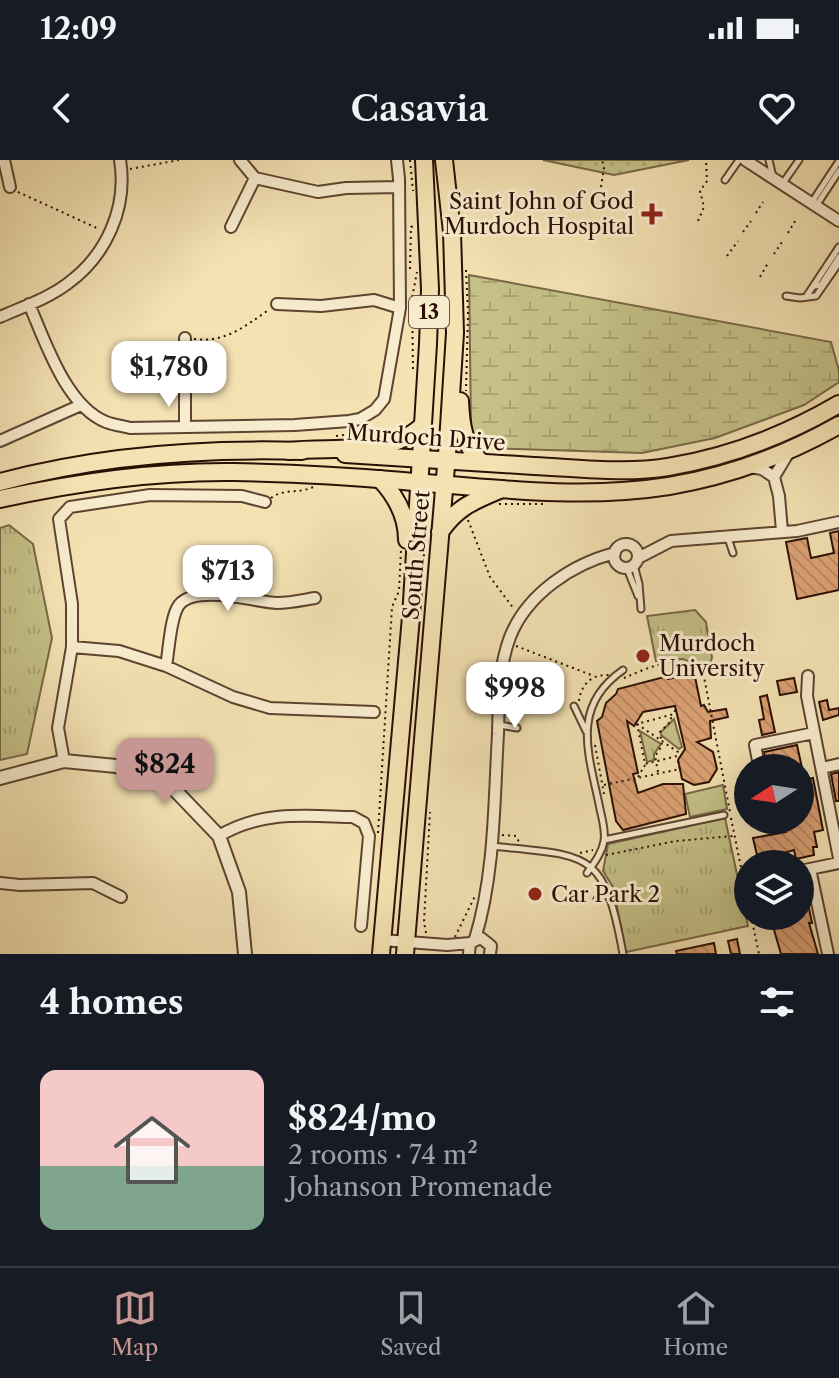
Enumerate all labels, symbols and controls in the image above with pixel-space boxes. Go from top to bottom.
text: 12:09 [40,10,117,47]
icon: back [40,86,84,130]
text: Casavia [350,86,489,130]
icon: heart [755,86,799,130]
place label: Saint John of God Murdoch Hospital [444,188,634,240]
marker: Saint John of God Murdoch Hospital [641,203,663,225]
road number: 13 [409,296,449,328]
pin: $1,780 [104,341,234,409]
text: $1,780 [129,351,209,383]
street label: Murdoch Drive [345,418,507,457]
street label: South Street [397,489,436,621]
pin: $713 [181,545,275,613]
text: $713 [201,555,255,587]
place label: Murdoch University [659,630,766,682]
marker: Murdoch University [634,647,652,665]
pin: $998 [468,662,562,730]
text: $998 [484,672,546,704]
pin: $824 [118,738,212,806]
text: $824 [134,748,196,780]
north arrow [734,754,814,834]
map controls [734,754,814,930]
button: layers [734,850,814,930]
place label: Car Park 2 [551,881,660,908]
marker: Car Park 2 [526,885,544,903]
icon: filters [755,980,799,1024]
text: 4 homes [40,981,184,1023]
text: $824/mo [288,1097,436,1139]
icon: home [104,1102,200,1198]
text: 2 rooms · 74 m² [288,1139,478,1171]
text: Johanson Promenade [288,1171,552,1203]
tab: Map [111,1286,158,1361]
tab: Saved [380,1286,441,1361]
tab: Home [663,1286,728,1361]

